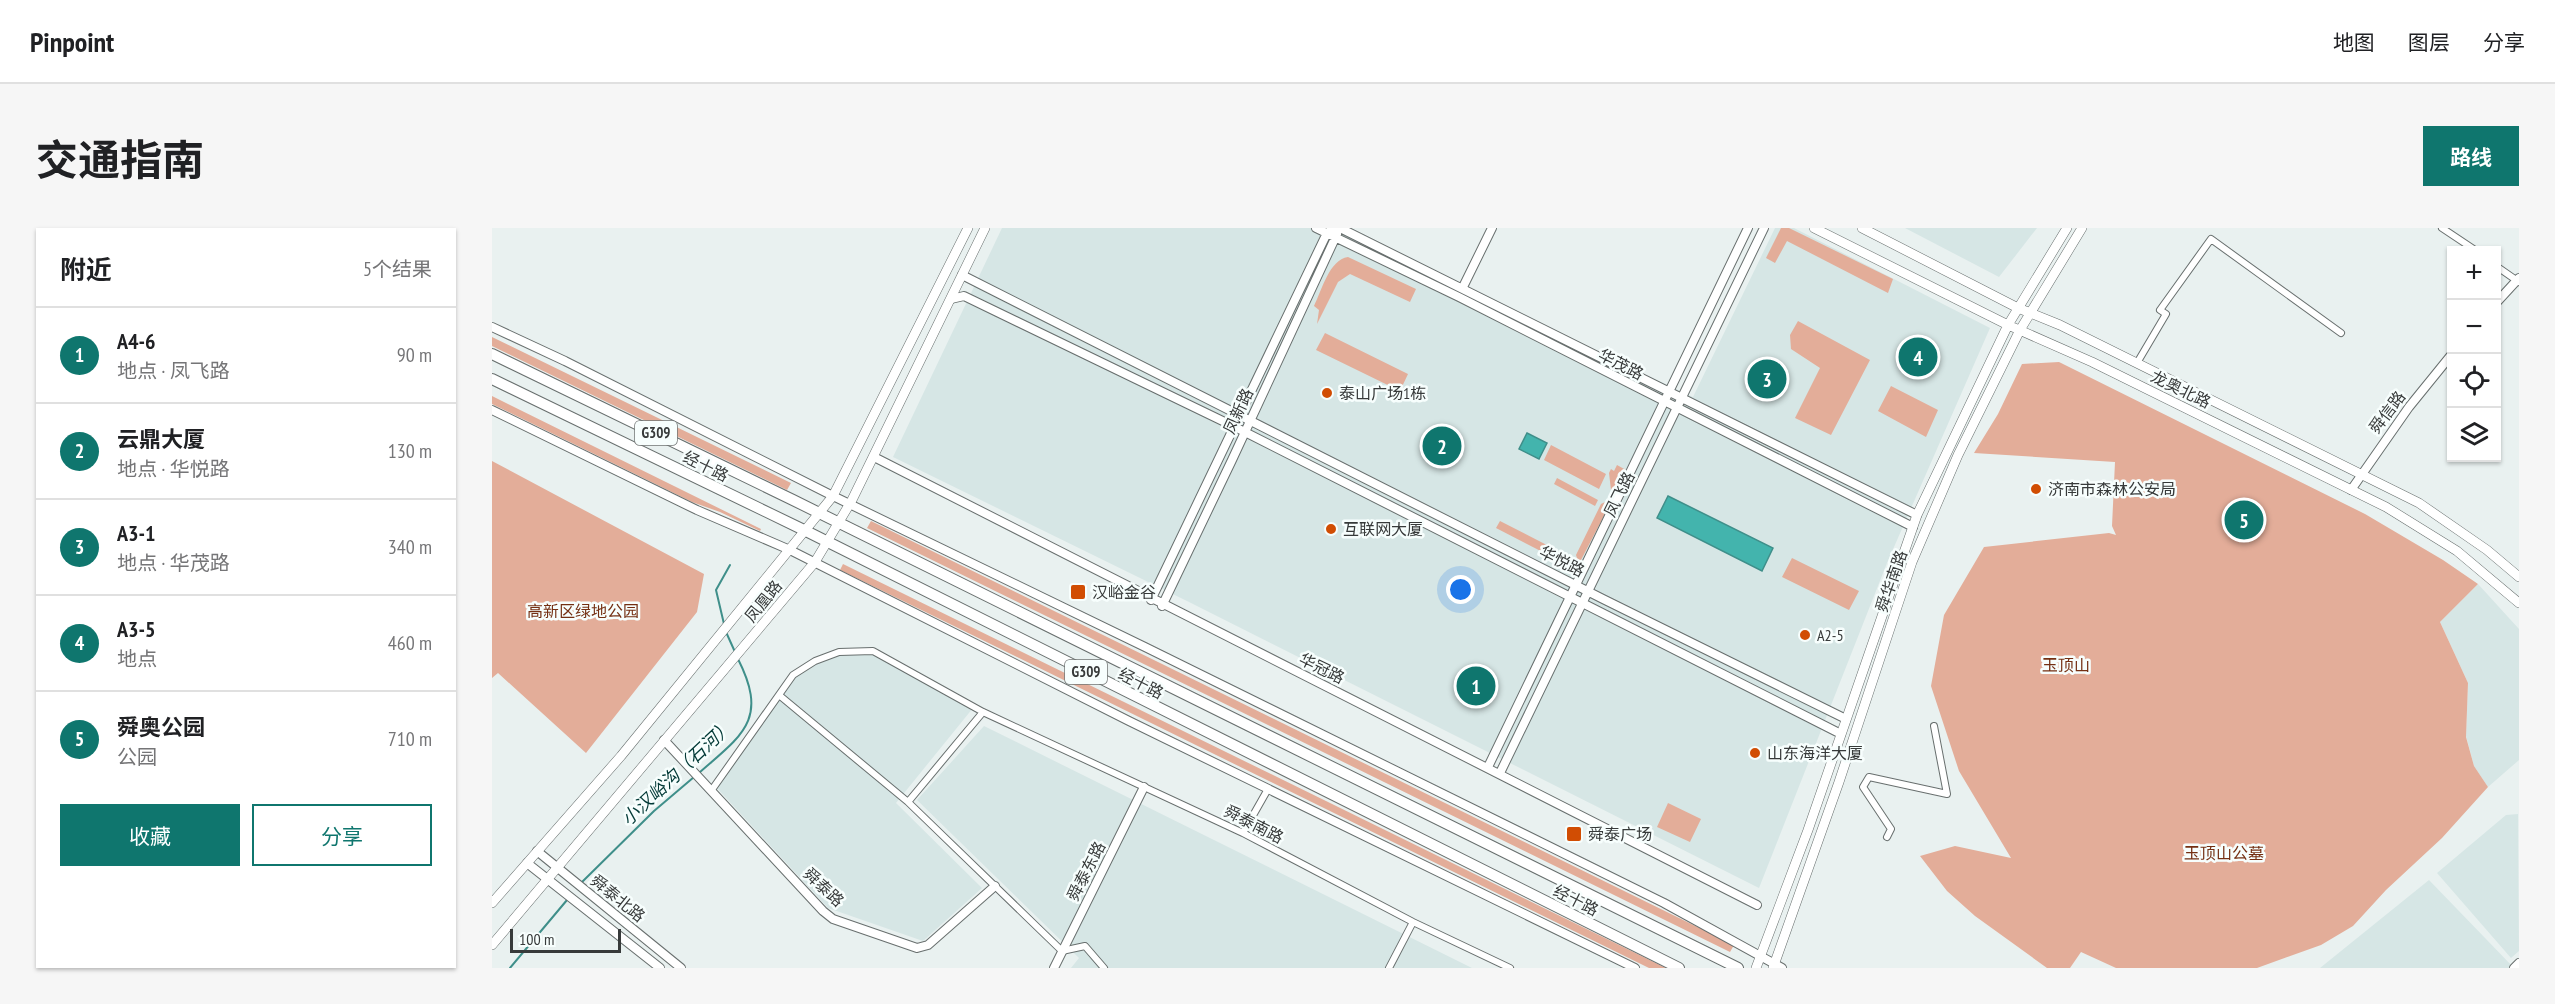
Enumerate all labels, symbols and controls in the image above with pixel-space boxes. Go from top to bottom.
text: Pinpoint [30,23,114,60]
text: 地图 [2333,29,2375,56]
text: 图层 [2408,29,2450,56]
text: 分享 [2483,29,2525,56]
button: 路线 [2423,126,2519,186]
text: 交通指南 [36,132,204,187]
map controls [2447,246,2501,462]
button: + [2447,246,2501,300]
text: 附近 [60,253,112,286]
text: 5个结果 [363,256,432,282]
button: − [2447,300,2501,354]
text: A4-6 [117,327,156,355]
pin: 4 [1898,334,1938,380]
text: 1 [75,342,84,368]
text: 90 m [397,342,432,368]
street label: 华茂路 [1595,344,1647,384]
button: locate [2447,354,2501,408]
pin: 3 [1748,356,1786,402]
text: 地点 · 凤飞路 [117,358,230,384]
street label: 龙奥北路 [2148,366,2214,412]
place label: 泰山广场1栋 [1339,383,1426,403]
street label: 凤新路 [1219,385,1257,437]
marker: 泰山广场1栋 [1320,386,1334,400]
street label: 舜信路 [2365,387,2409,437]
button: layers [2447,408,2501,462]
road number: G309 [635,421,677,445]
pin: 2 [1422,424,1462,468]
text: 云鼎大厦 [117,425,205,453]
text: 2 [75,438,84,464]
text: 130 m [388,438,432,464]
street label: 经十路 [680,446,732,486]
text: 地点 · 华悦路 [117,456,230,482]
street label: 凤飞路 [1599,468,1639,520]
place label: 济南市森林公安局 [2048,479,2176,499]
marker: 济南市森林公安局 [2029,482,2043,496]
pin: 5 [2224,498,2264,542]
text: A3-1 [117,519,156,547]
place label: 互联网大厦 [1343,519,1423,539]
marker: 互联网大厦 [1324,522,1338,536]
text: 3 [75,534,84,560]
text: 340 m [388,534,432,560]
street label: 华悦路 [1536,541,1588,581]
street label: 舜华南路 [1871,547,1911,615]
text: 地点 · 华茂路 [117,550,230,576]
your location [1446,575,1475,604]
street label: 凤凰路 [740,576,786,626]
place label: 汉峪金谷 [1092,582,1156,602]
marker: 汉峪金谷 [1069,583,1087,601]
park label: 高新区绿地公园 [527,601,639,621]
text: A3-5 [117,615,156,643]
place label: A2-5 [1817,625,1844,645]
marker: A2-5 [1798,628,1812,642]
text: 4 [75,630,84,656]
text: 460 m [388,630,432,656]
text: 地点 [117,646,157,672]
street label: 华冠路 [1296,648,1348,688]
park label: 玉顶山 [2042,655,2090,675]
road number: G309 [1065,660,1107,684]
street label: 经十路 [1115,663,1167,703]
pin: 1 [1456,664,1496,708]
text: 舜奥公园 [117,713,205,741]
water label: 小汉峪沟（石河） [616,715,737,830]
text: 5 [75,726,84,752]
text: 710 m [388,726,432,752]
place label: 山东海洋大厦 [1767,743,1863,763]
text: 公园 [117,744,157,770]
marker: 山东海洋大厦 [1748,746,1762,760]
street label: 舜泰南路 [1221,801,1287,847]
button: 收藏 [60,804,240,866]
button: 分享 [252,804,432,866]
place label: 舜泰广场 [1588,824,1652,844]
marker: 舜泰广场 [1565,825,1583,843]
street label: 舜泰东路 [1063,838,1109,904]
park label: 玉顶山公墓 [2184,843,2264,863]
street label: 舜泰路 [800,863,848,911]
street label: 舜泰北路 [587,870,649,926]
street label: 经十路 [1550,880,1602,920]
scale bar [510,926,621,954]
text: 100 m [519,929,554,949]

